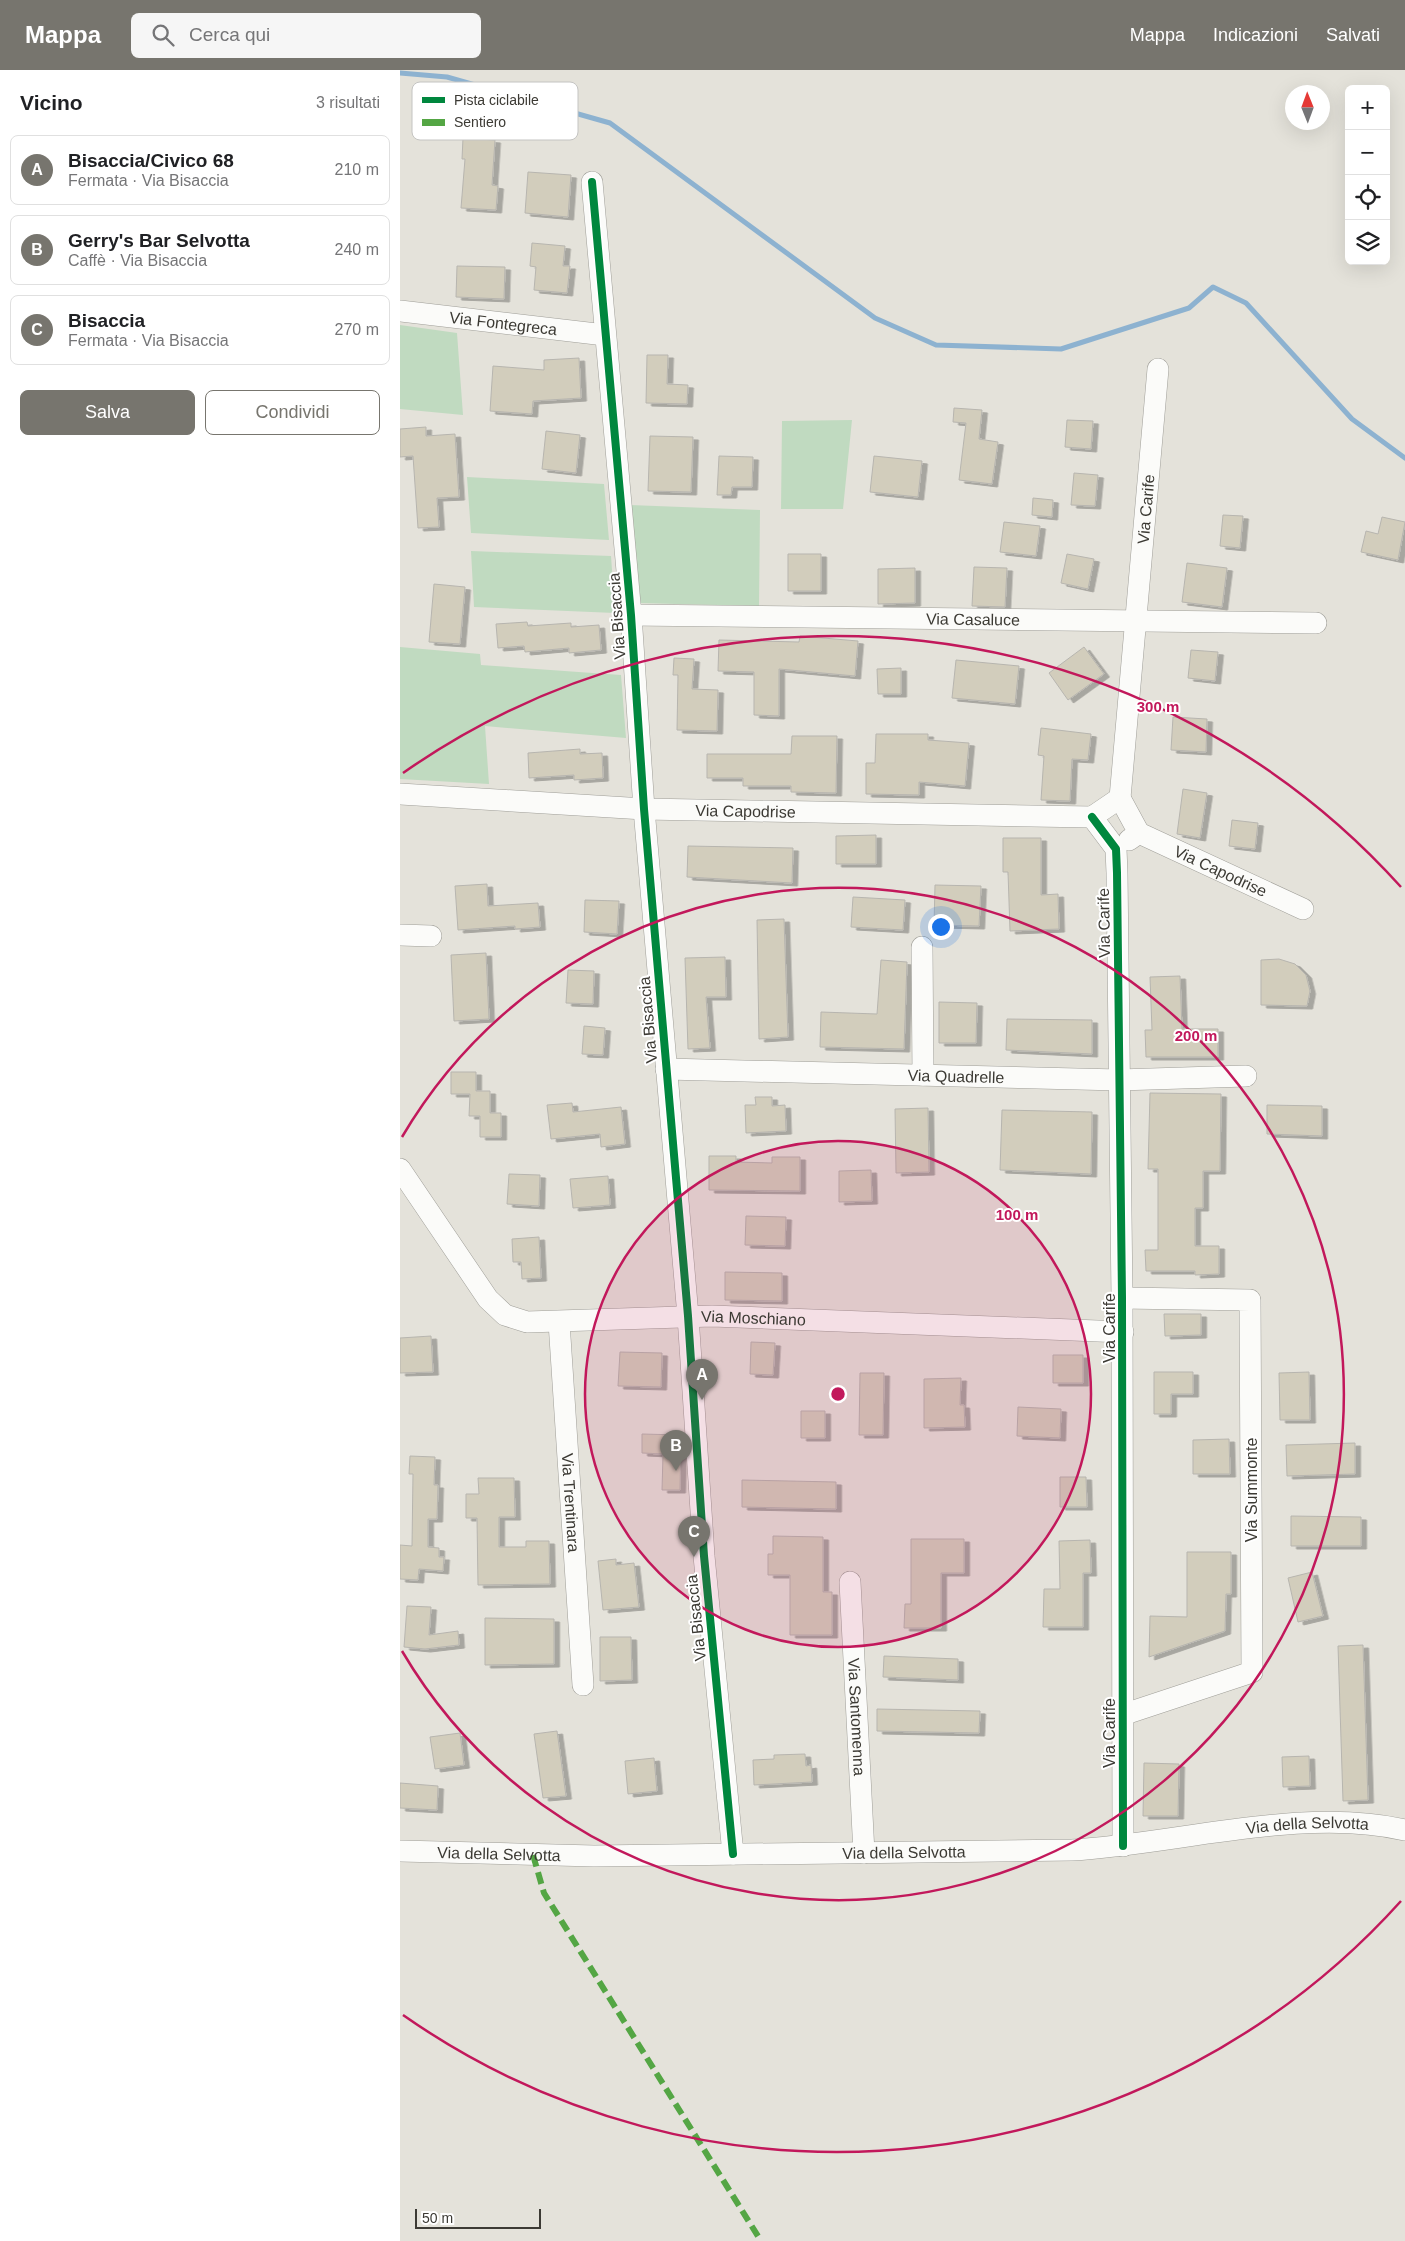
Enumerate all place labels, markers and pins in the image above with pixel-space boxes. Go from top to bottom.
pin: A [686,1359,718,1400]
centre of rings [829,1385,847,1403]
pin: B [660,1430,692,1471]
pin: C [678,1516,710,1557]

